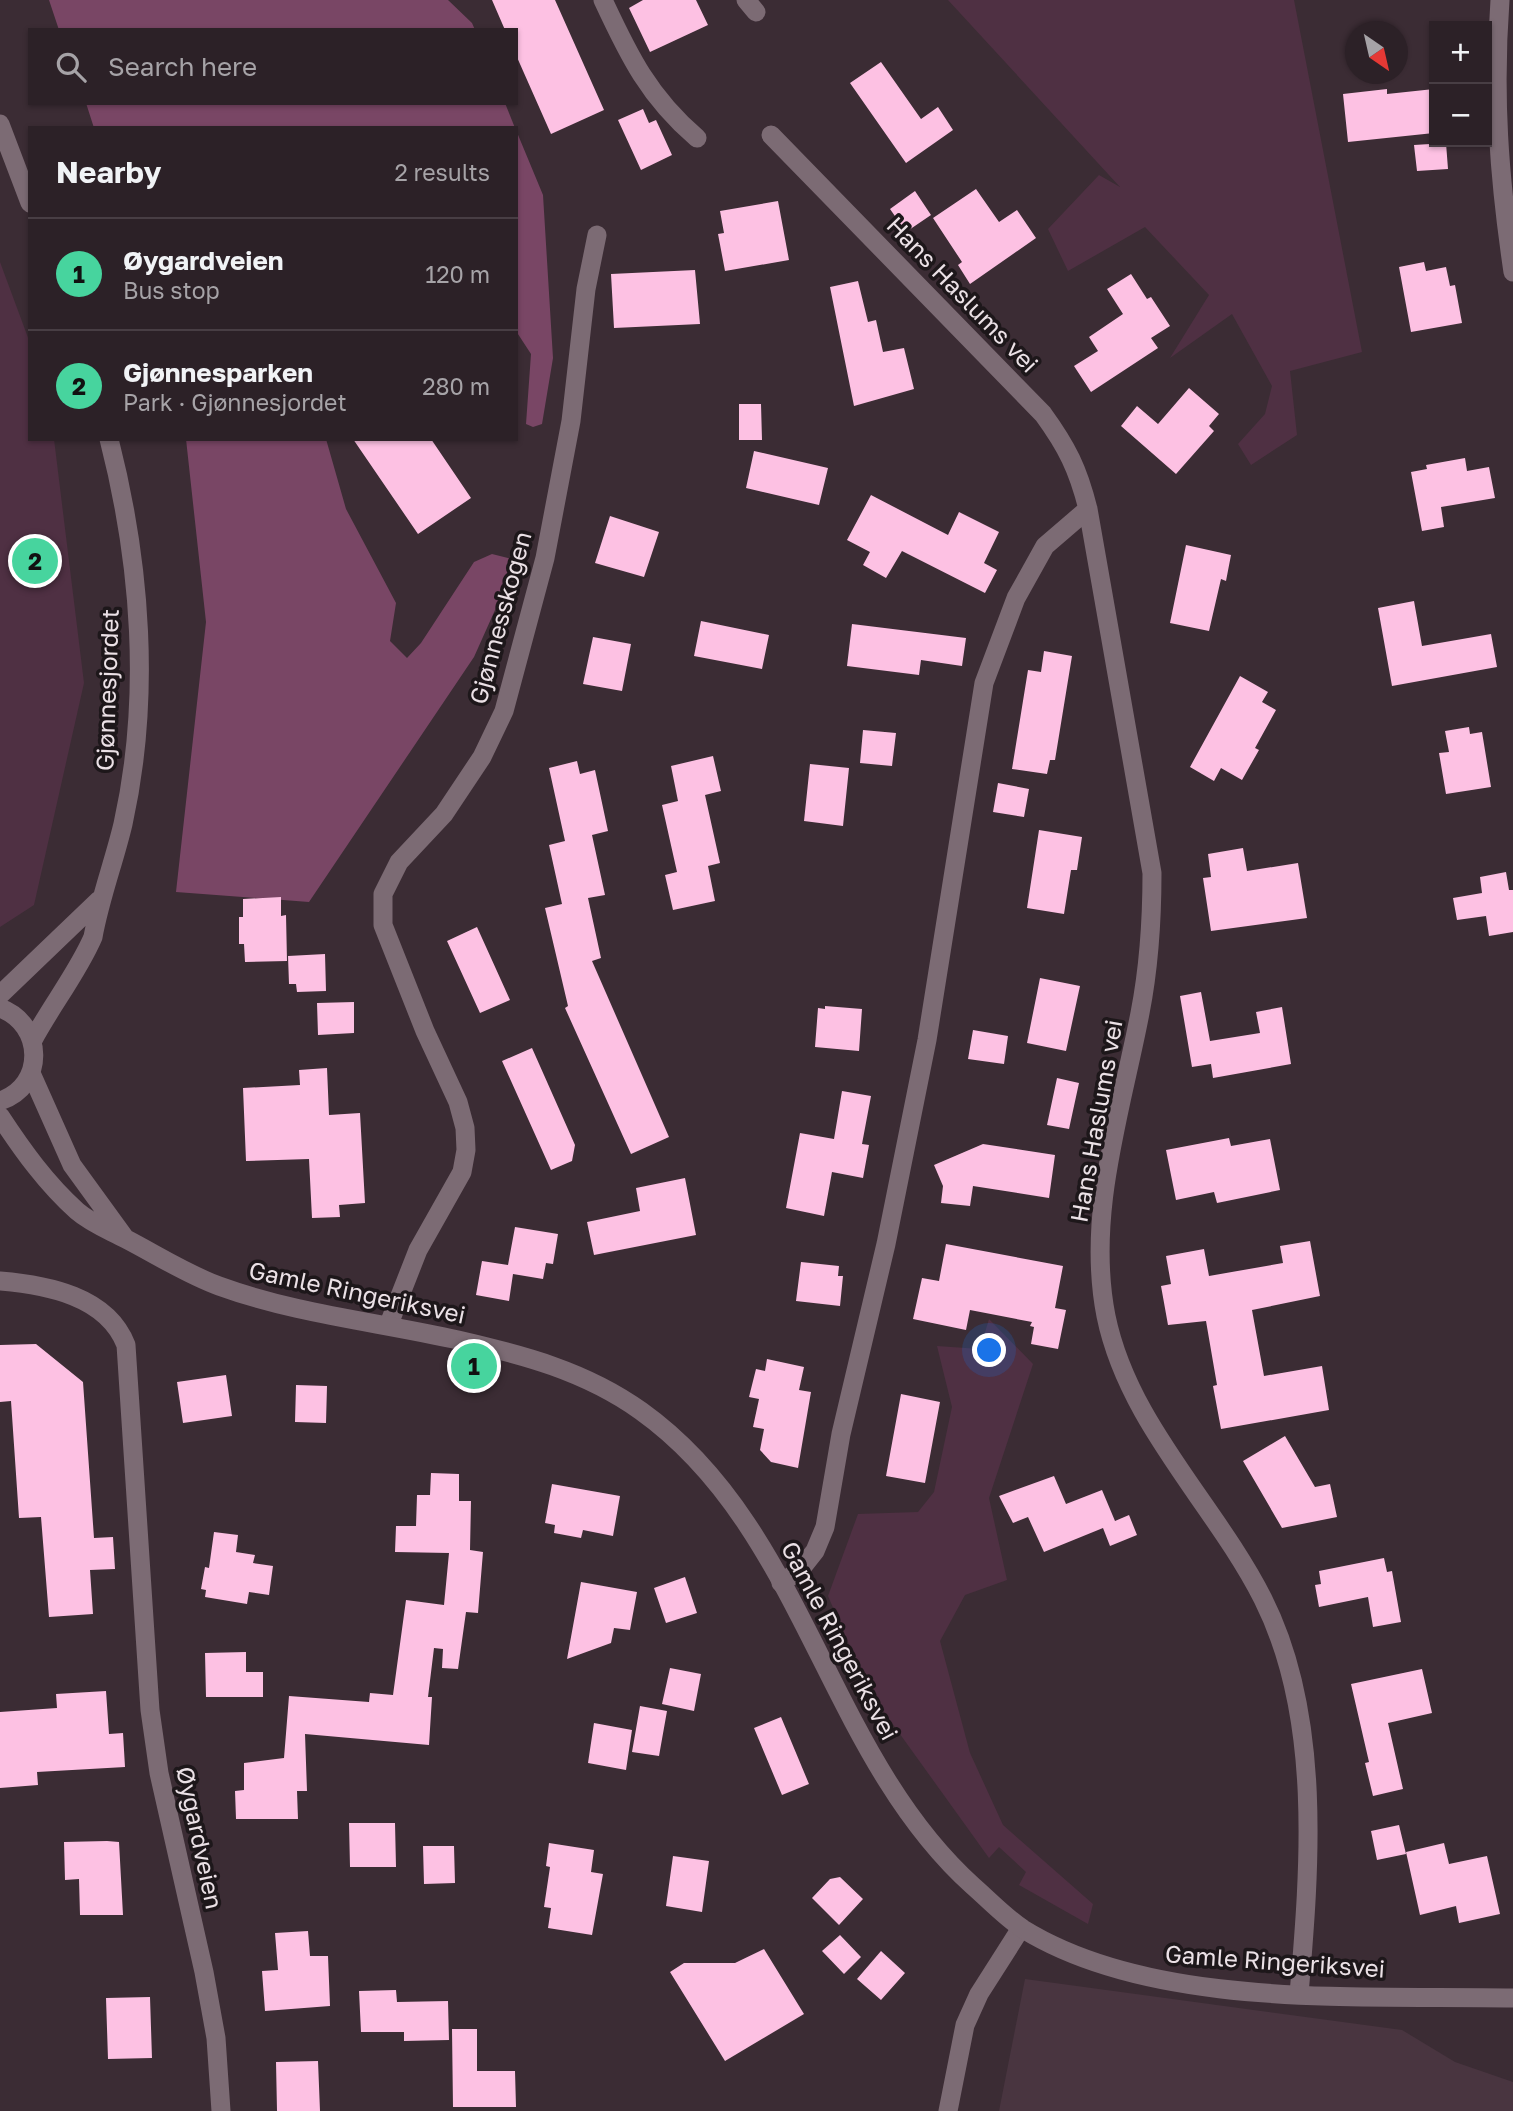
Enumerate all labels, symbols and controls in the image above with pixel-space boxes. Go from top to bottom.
north arrow [1345,21,1408,84]
map controls [1429,21,1492,147]
button: + [1429,21,1492,84]
search box [28,28,518,105]
icon: search [52,48,90,86]
text: Search here [108,51,257,82]
button: − [1429,84,1492,147]
text: Nearby [56,154,161,190]
text: 2 results [394,158,490,186]
street label: Hans Haslums vei [881,210,1045,378]
text: Øygardveien [123,245,284,276]
text: 1 [73,260,85,288]
text: 120 m [425,260,490,288]
text: Bus stop [123,276,220,304]
text: Gjønnesparken [123,357,313,388]
text: 2 [72,372,86,400]
text: 280 m [422,372,490,400]
text: Park · Gjønnesjordet [123,388,347,416]
street label: Gjønnesskogen [463,528,537,707]
pin: 2 [12,535,58,587]
street label: Gjønnesjordet [89,608,124,771]
street label: Hans Haslums vei [1063,1017,1128,1224]
street label: Gamle Ringeriksvei [246,1254,468,1329]
your location [972,1333,1006,1367]
pin: 1 [451,1340,497,1392]
street label: Gamle Ringeriksvei [776,1536,905,1745]
street label: Øygardveien [171,1764,230,1912]
street label: Gamle Ringeriksvei [1164,1938,1386,1983]

